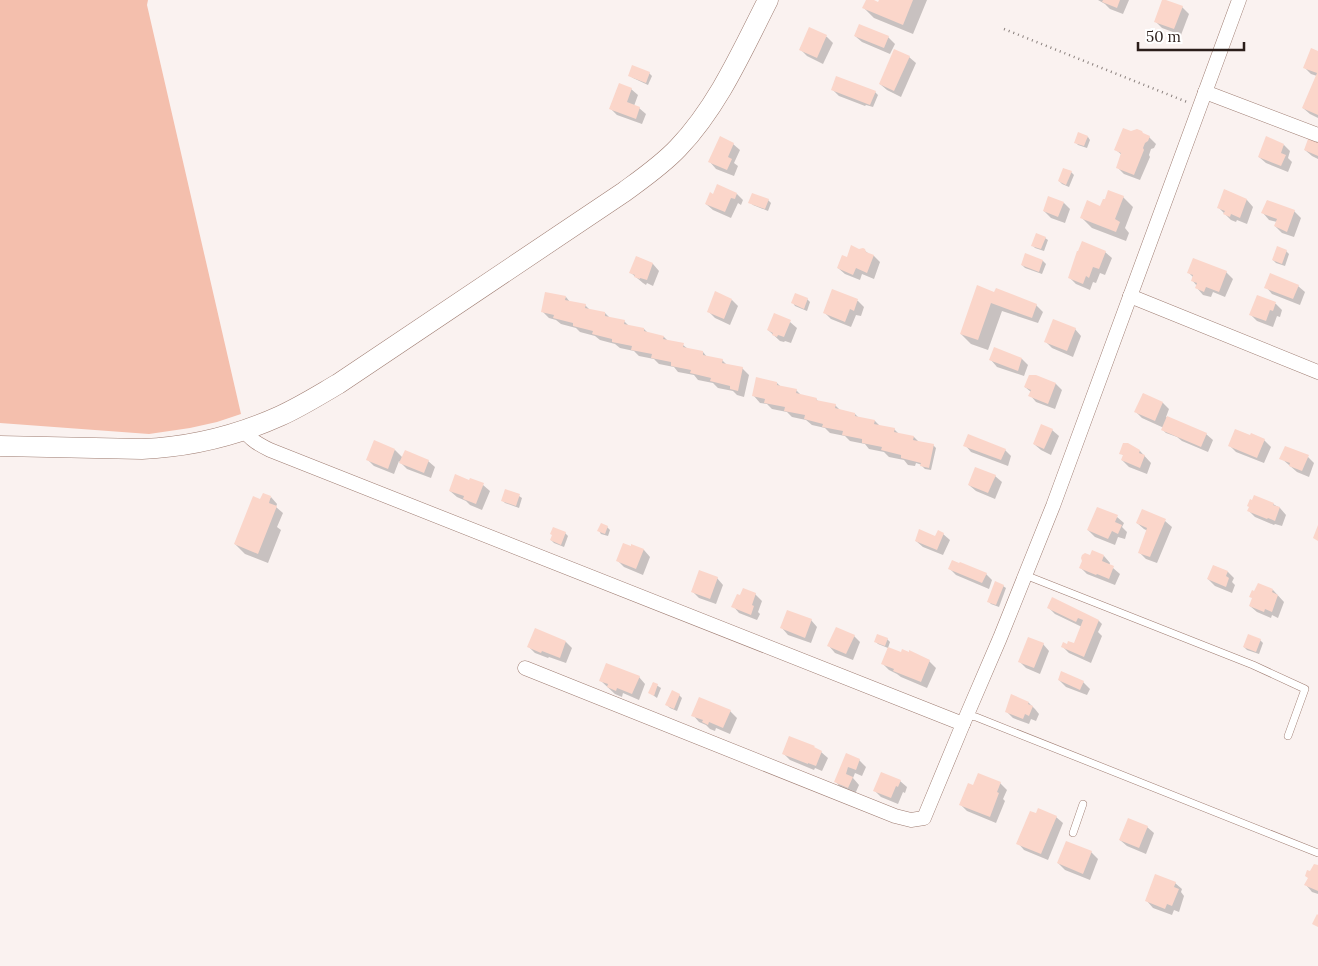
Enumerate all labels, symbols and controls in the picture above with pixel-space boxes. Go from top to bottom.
scale bar [1138,20,1244,52]
text: 50 m [1146,27,1181,46]

